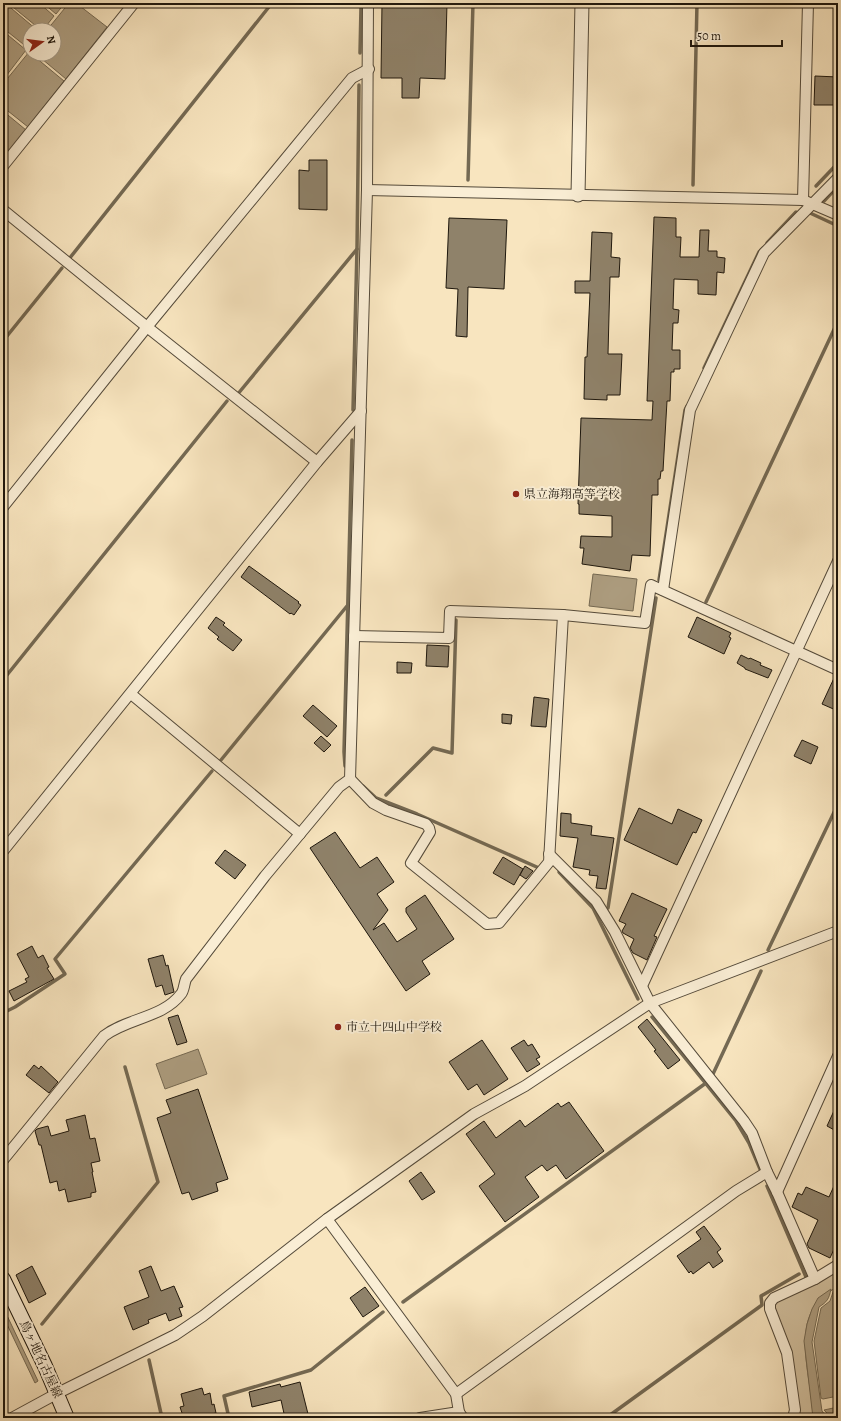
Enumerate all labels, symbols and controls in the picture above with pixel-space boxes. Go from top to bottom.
north arrow [22,22,62,62]
scale bar [691,22,782,48]
text: 50 m [697,28,721,44]
text: N [43,34,59,45]
place label: 県立海翔高等学校 [524,486,620,502]
marker: 県立海翔高等学校 [511,489,521,499]
place label: 市立十四山中学校 [346,1019,442,1035]
marker: 市立十四山中学校 [333,1022,343,1032]
street label: 鳥ヶ地名古屋線 [16,1318,66,1400]

